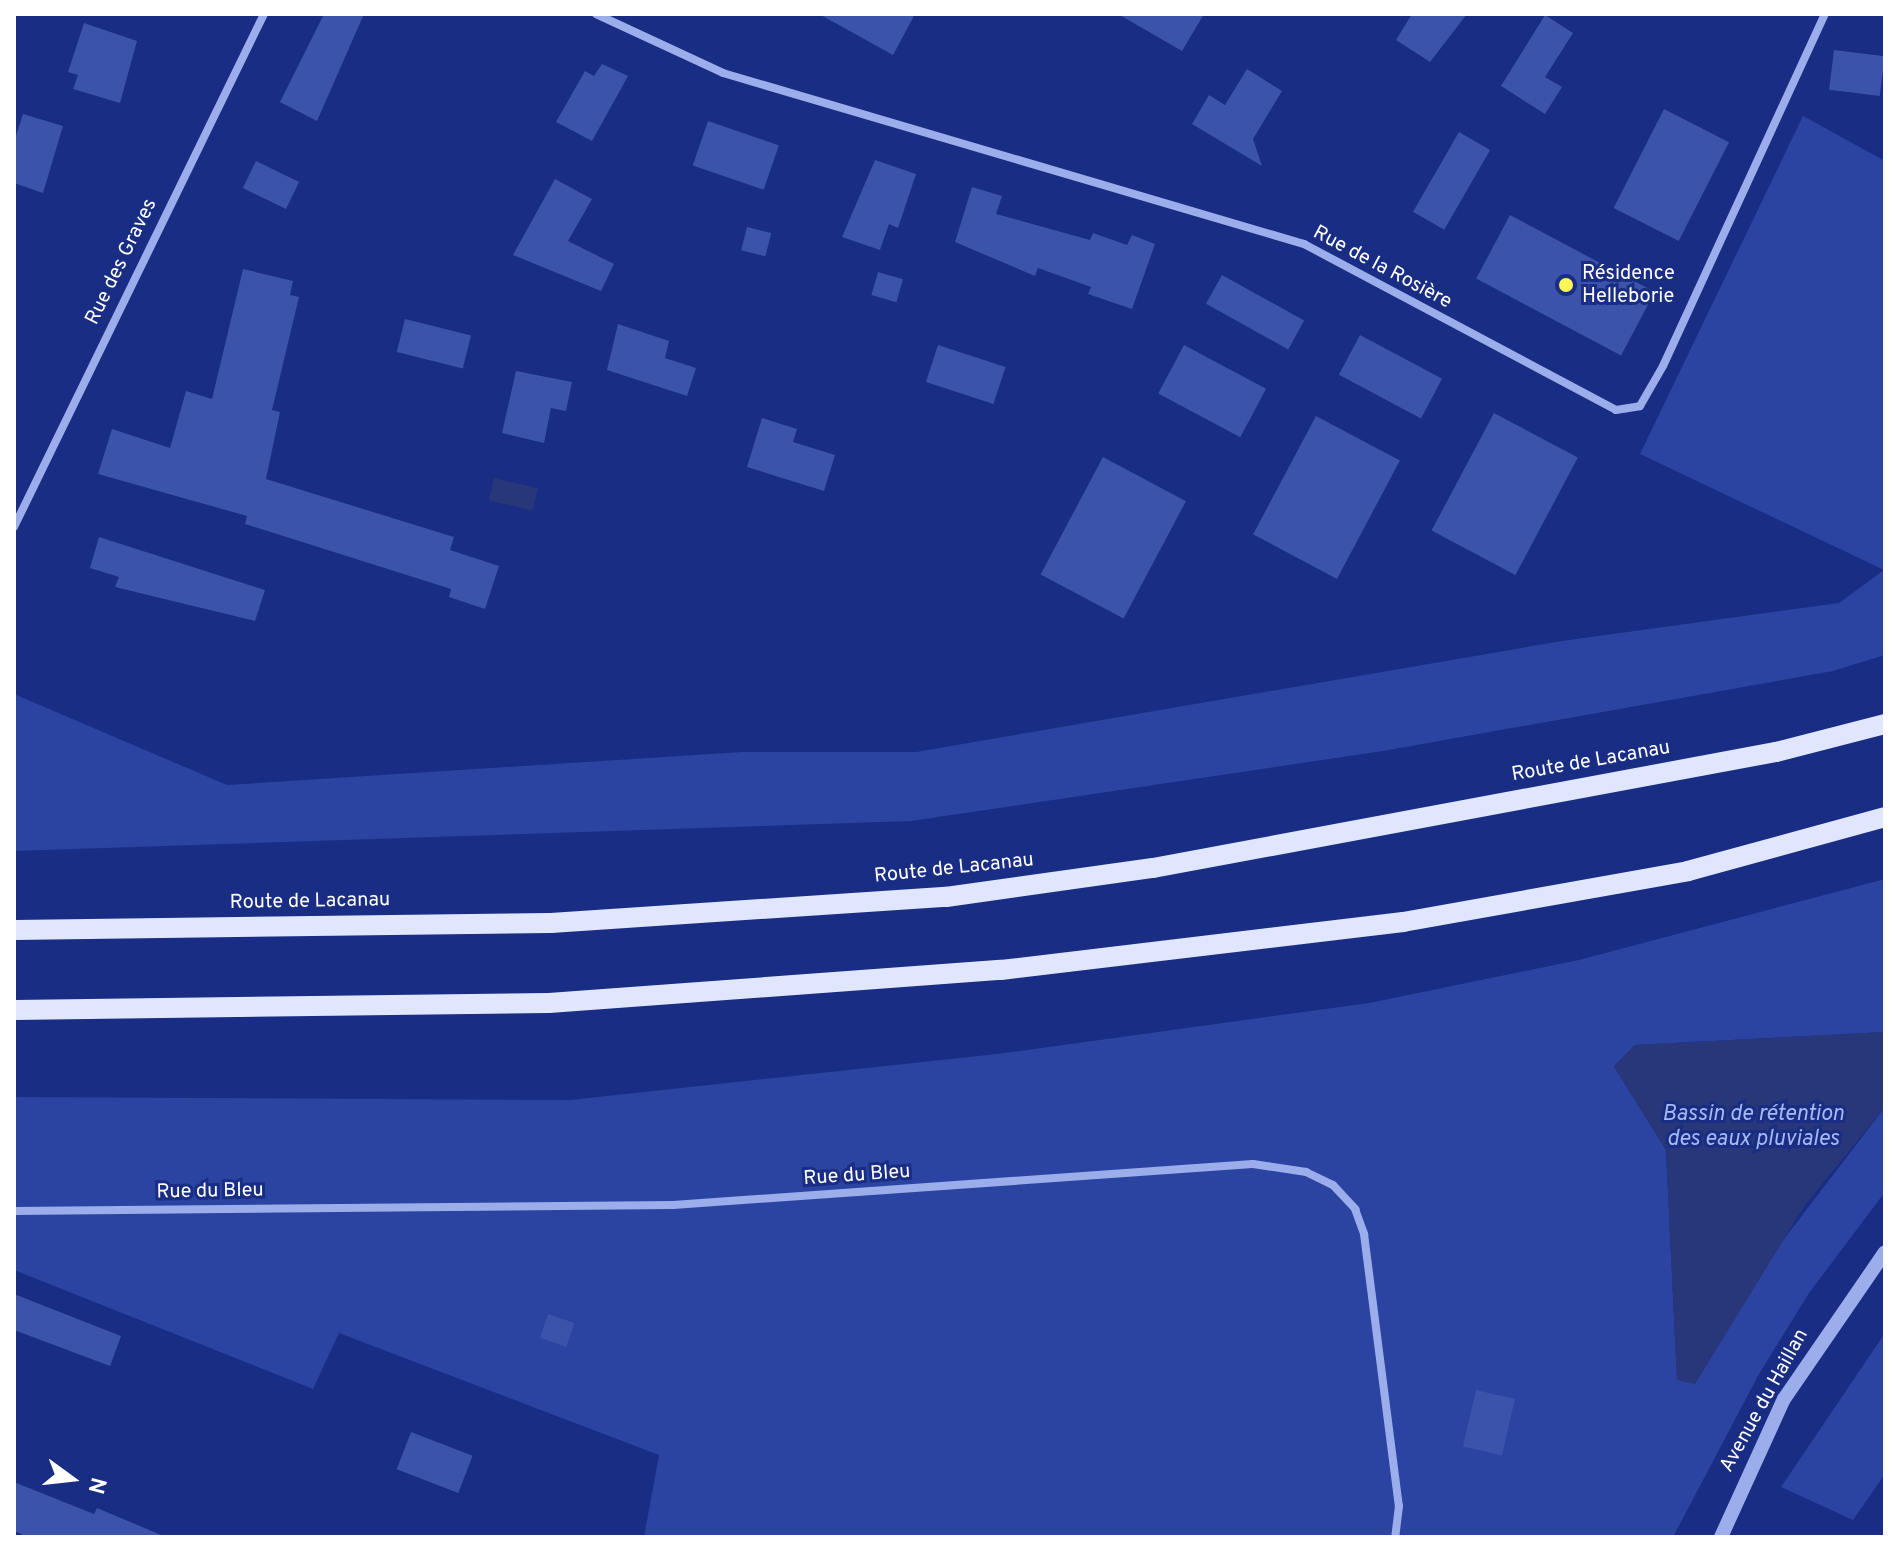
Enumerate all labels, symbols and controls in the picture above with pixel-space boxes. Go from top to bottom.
street label: Rue des Graves [81,195,163,329]
street label: Rue de la Rosière [1308,221,1456,315]
place label: Résidence Helleborie [1582,262,1675,309]
marker: Résidence Helleborie [1557,276,1575,294]
street label: Route de Lacanau [1510,736,1672,788]
street label: Route de Lacanau [873,849,1035,889]
street label: Route de Lacanau [230,889,390,915]
water label: Bassin de rétention des eaux pluviales [1662,1101,1844,1152]
street label: Rue du Bleu [803,1160,911,1192]
street label: Rue du Bleu [156,1179,264,1205]
street label: Avenue du Haillan [1716,1325,1814,1477]
north arrow [32,1439,112,1519]
text: N [81,1474,111,1496]

